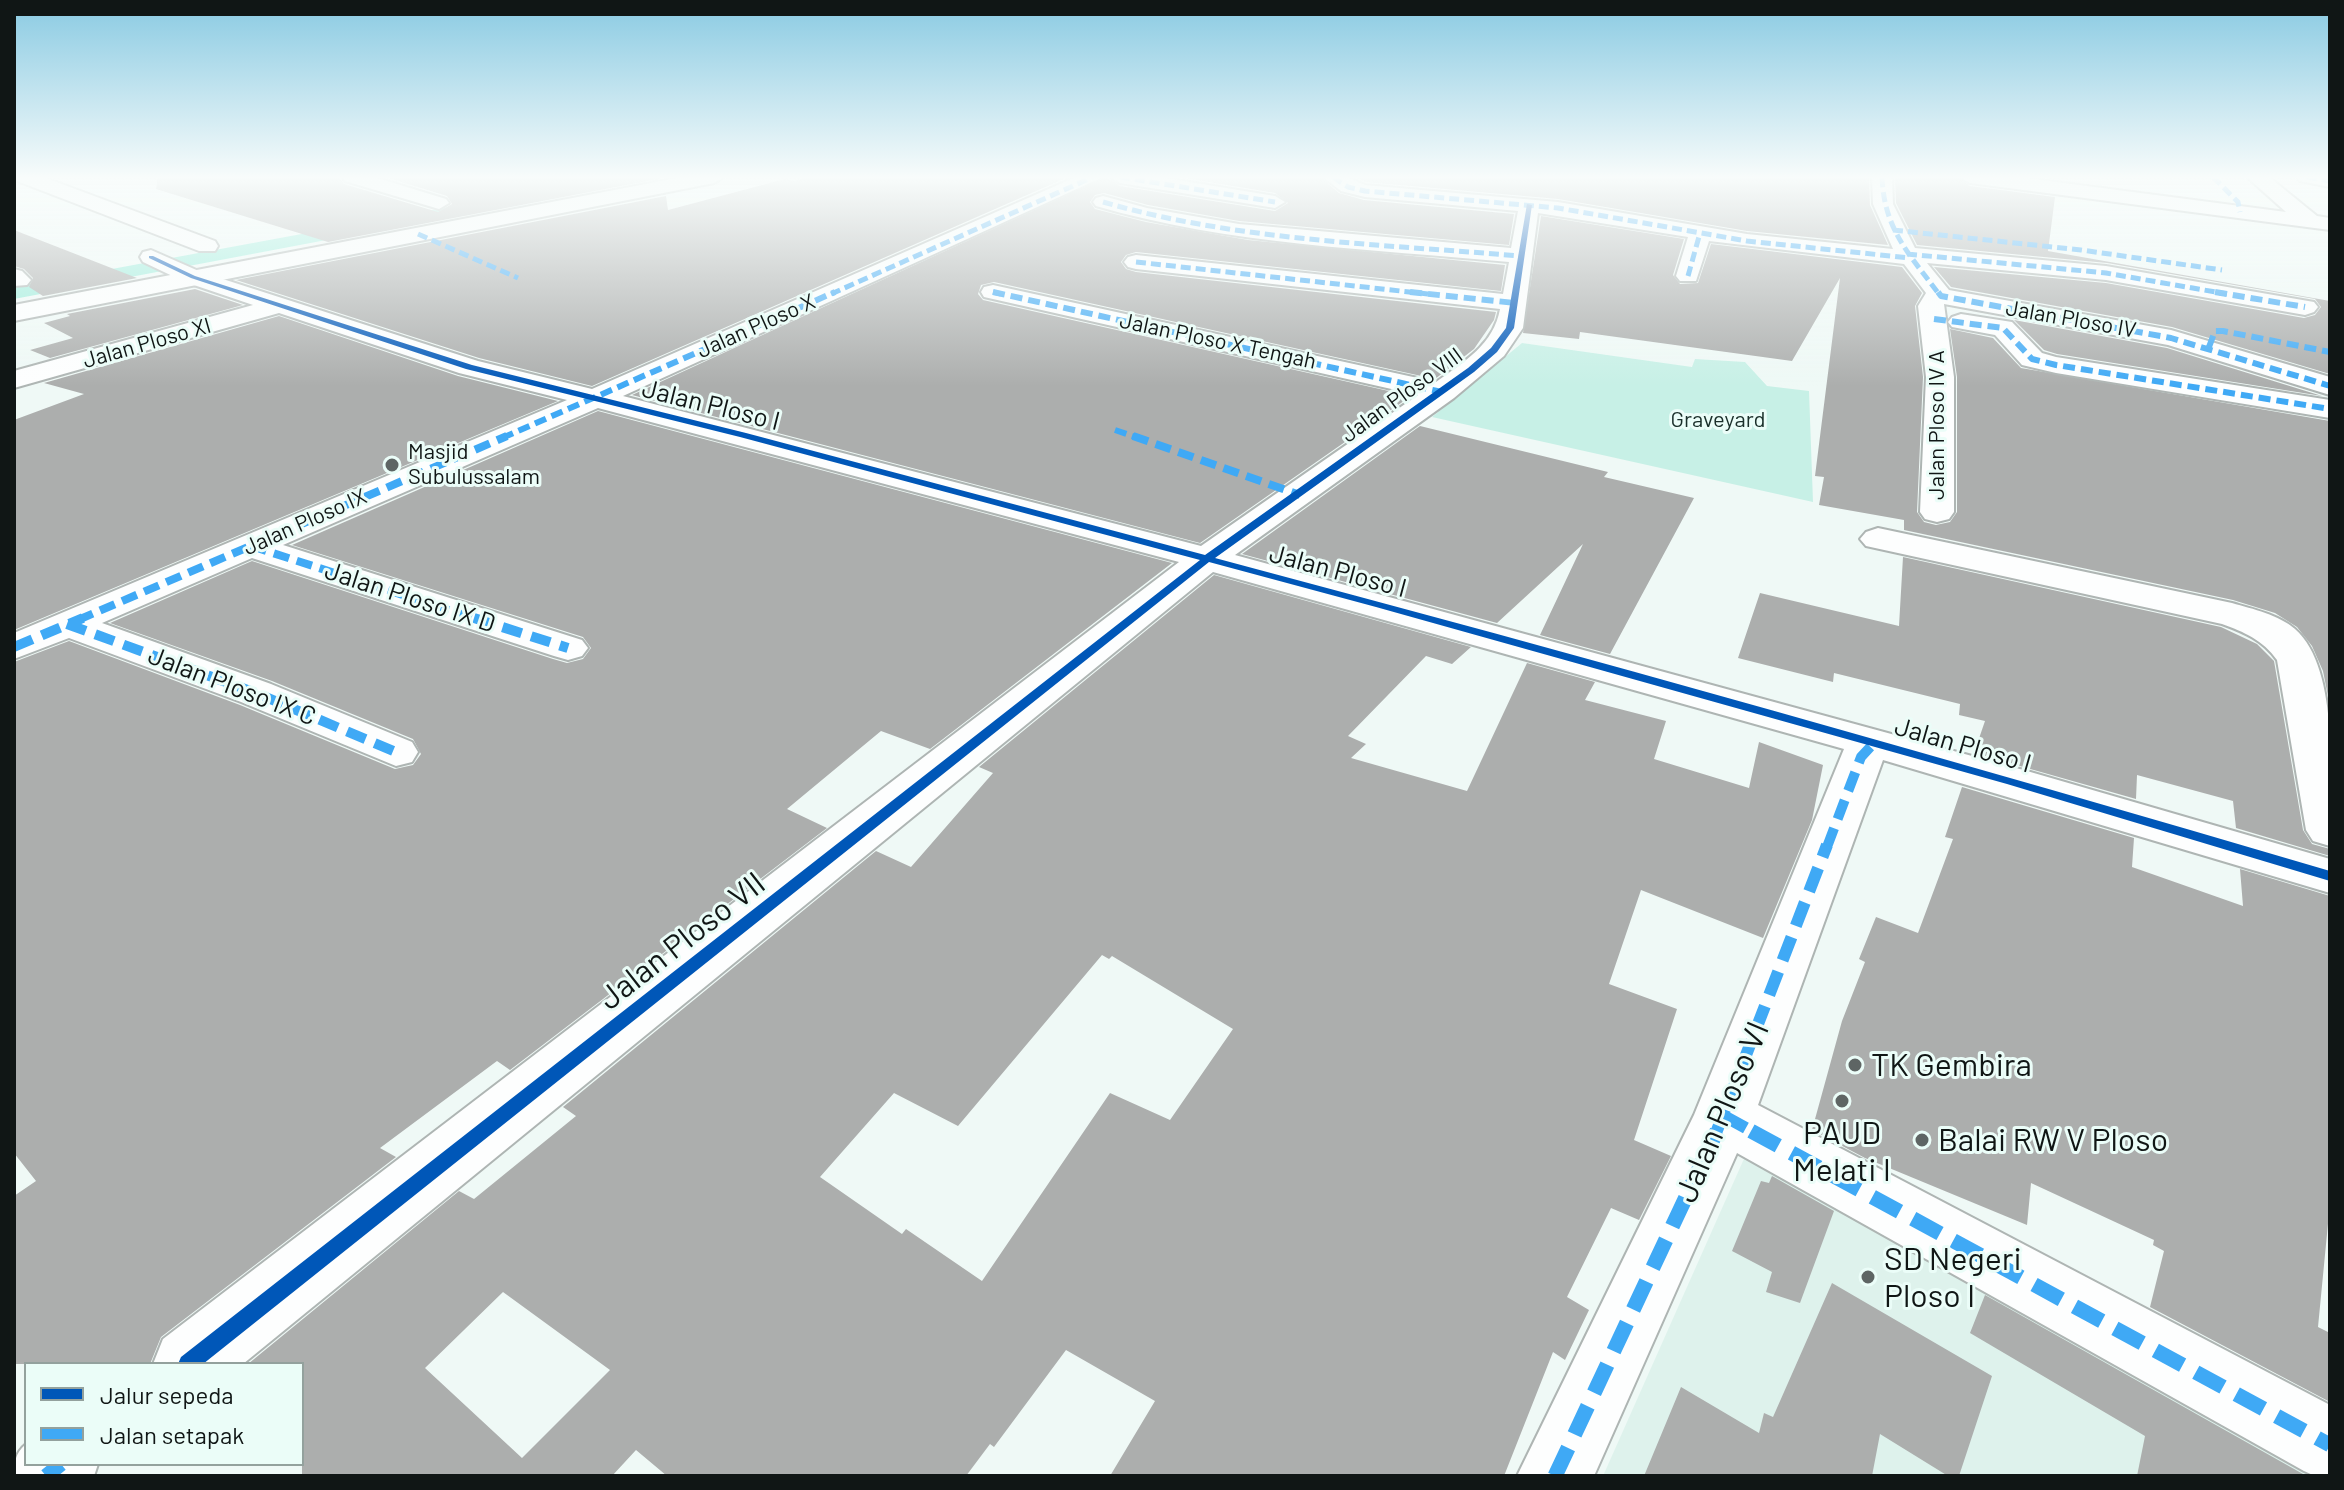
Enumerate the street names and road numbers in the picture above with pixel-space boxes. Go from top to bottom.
street label: Jalan Ploso X [693,288,819,364]
street label: Jalan Ploso IV [2004,295,2138,343]
street label: Jalan Ploso X Tengah [1117,307,1319,375]
street label: Jalan Ploso XI [80,312,214,374]
street label: Jalan Ploso VIII [1336,342,1468,448]
street label: Jalan Ploso IV A [1924,350,1950,500]
street label: Jalan Ploso I [639,373,783,437]
street label: Jalan Ploso IX [239,483,371,561]
street label: Jalan Ploso I [1266,538,1410,604]
street label: Jalan Ploso IX D [321,555,499,639]
street label: Jalan Ploso IX C [144,640,320,732]
street label: Jalan Ploso I [1891,711,2035,779]
street label: Jalan Ploso VII [591,864,773,1018]
street label: Jalan Ploso VI [1667,1016,1777,1208]

